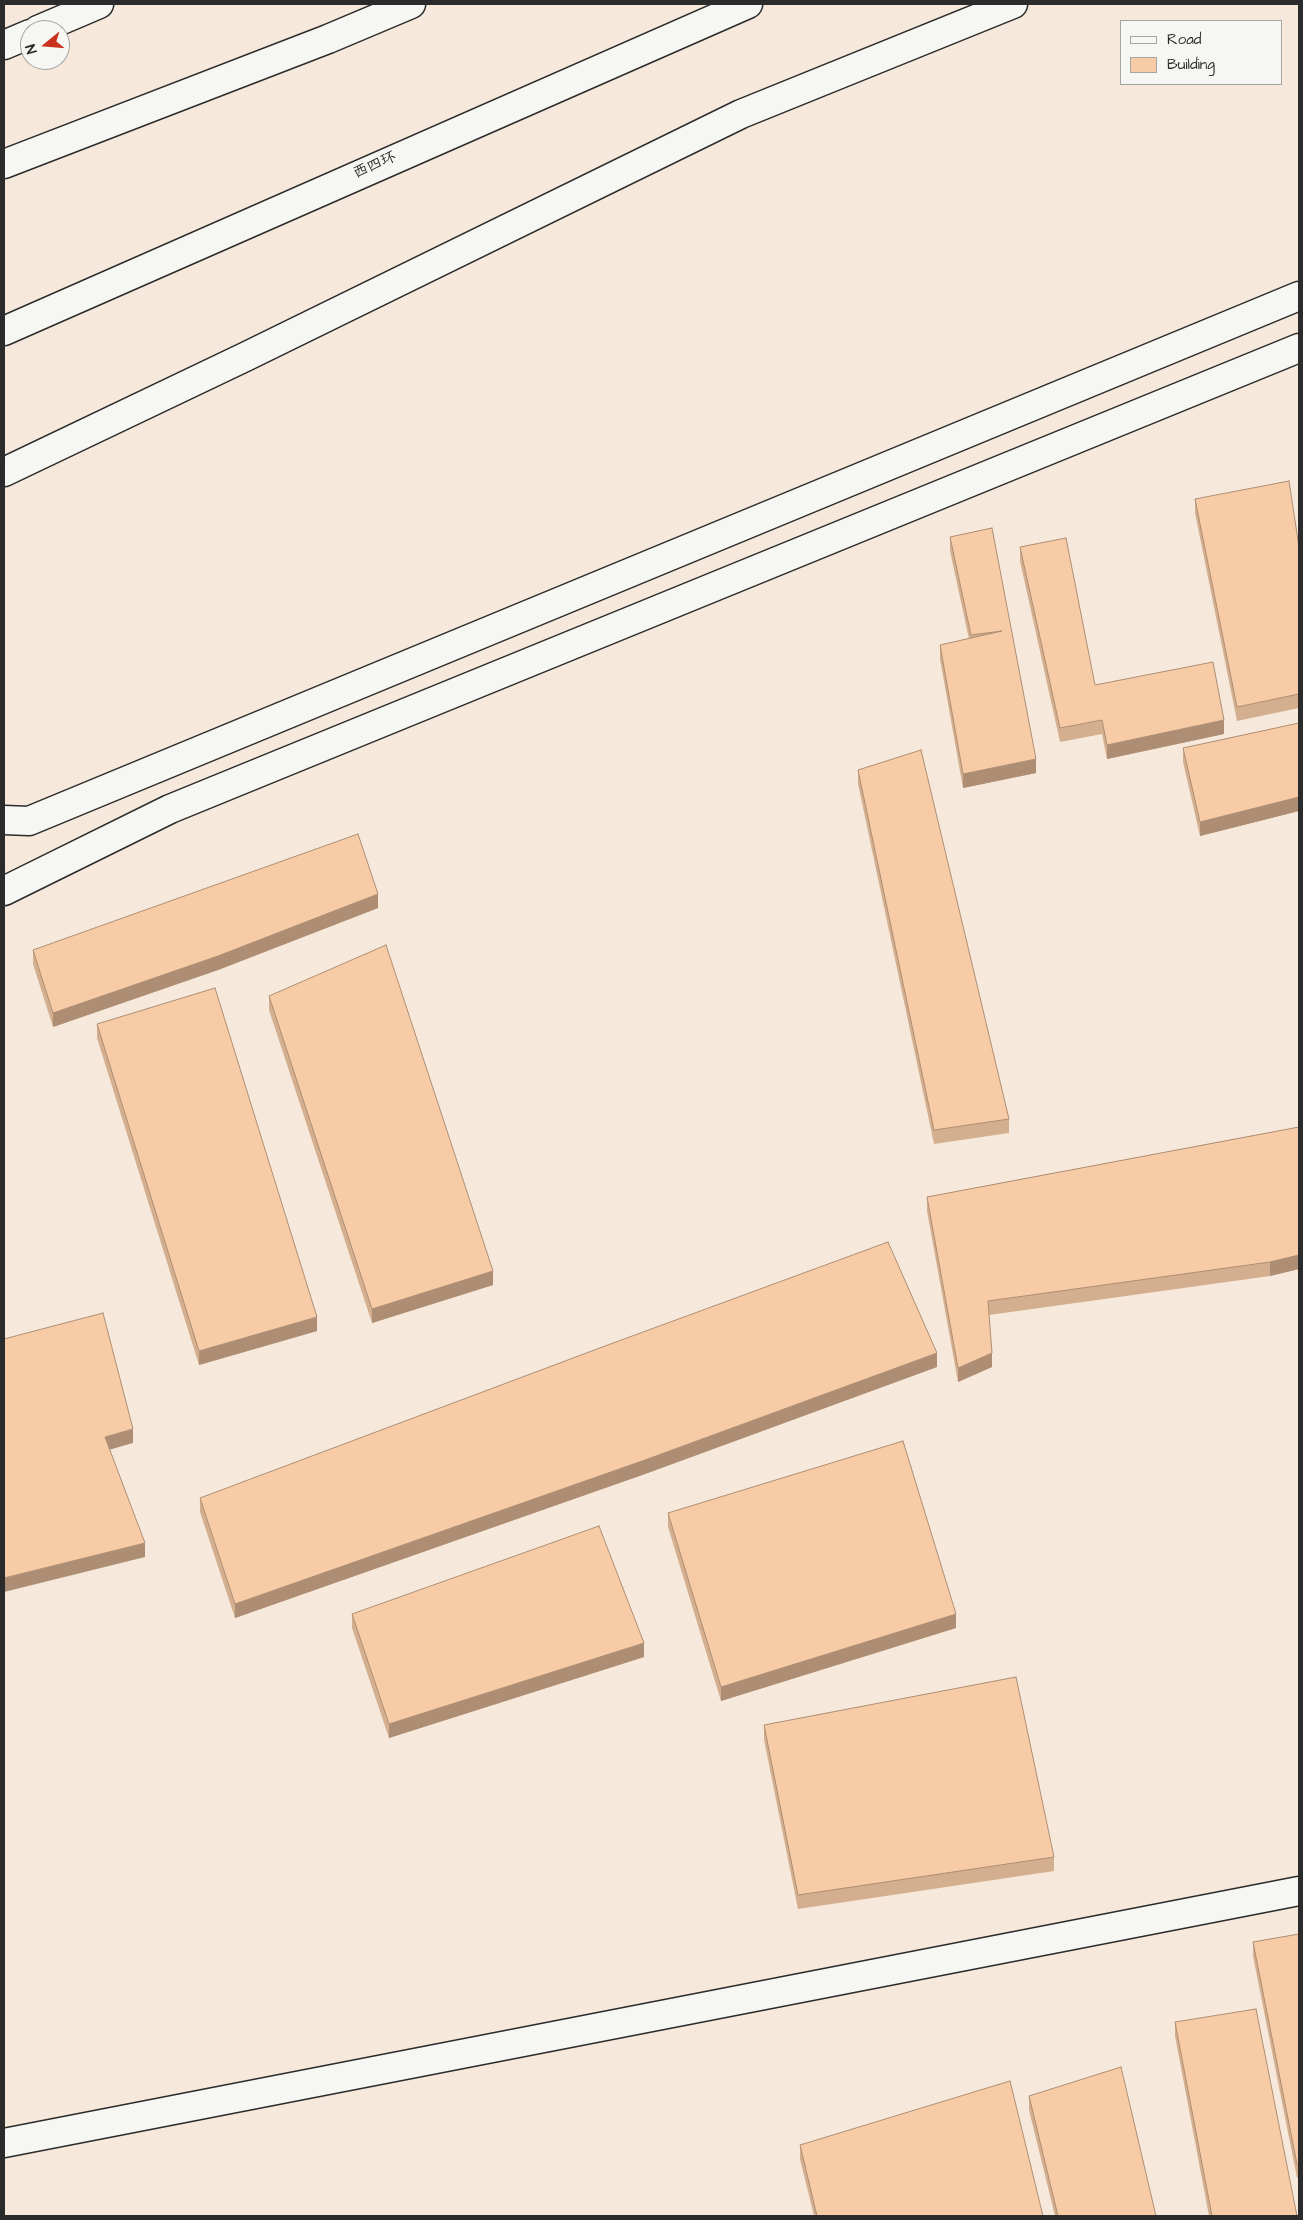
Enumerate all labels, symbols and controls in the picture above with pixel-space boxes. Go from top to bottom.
north arrow [20,20,70,70]
legend [1120,20,1283,85]
text: Road [1167,29,1201,50]
text: N [21,42,42,56]
text: Building [1167,54,1215,75]
street label: 西四环 [351,149,399,183]

